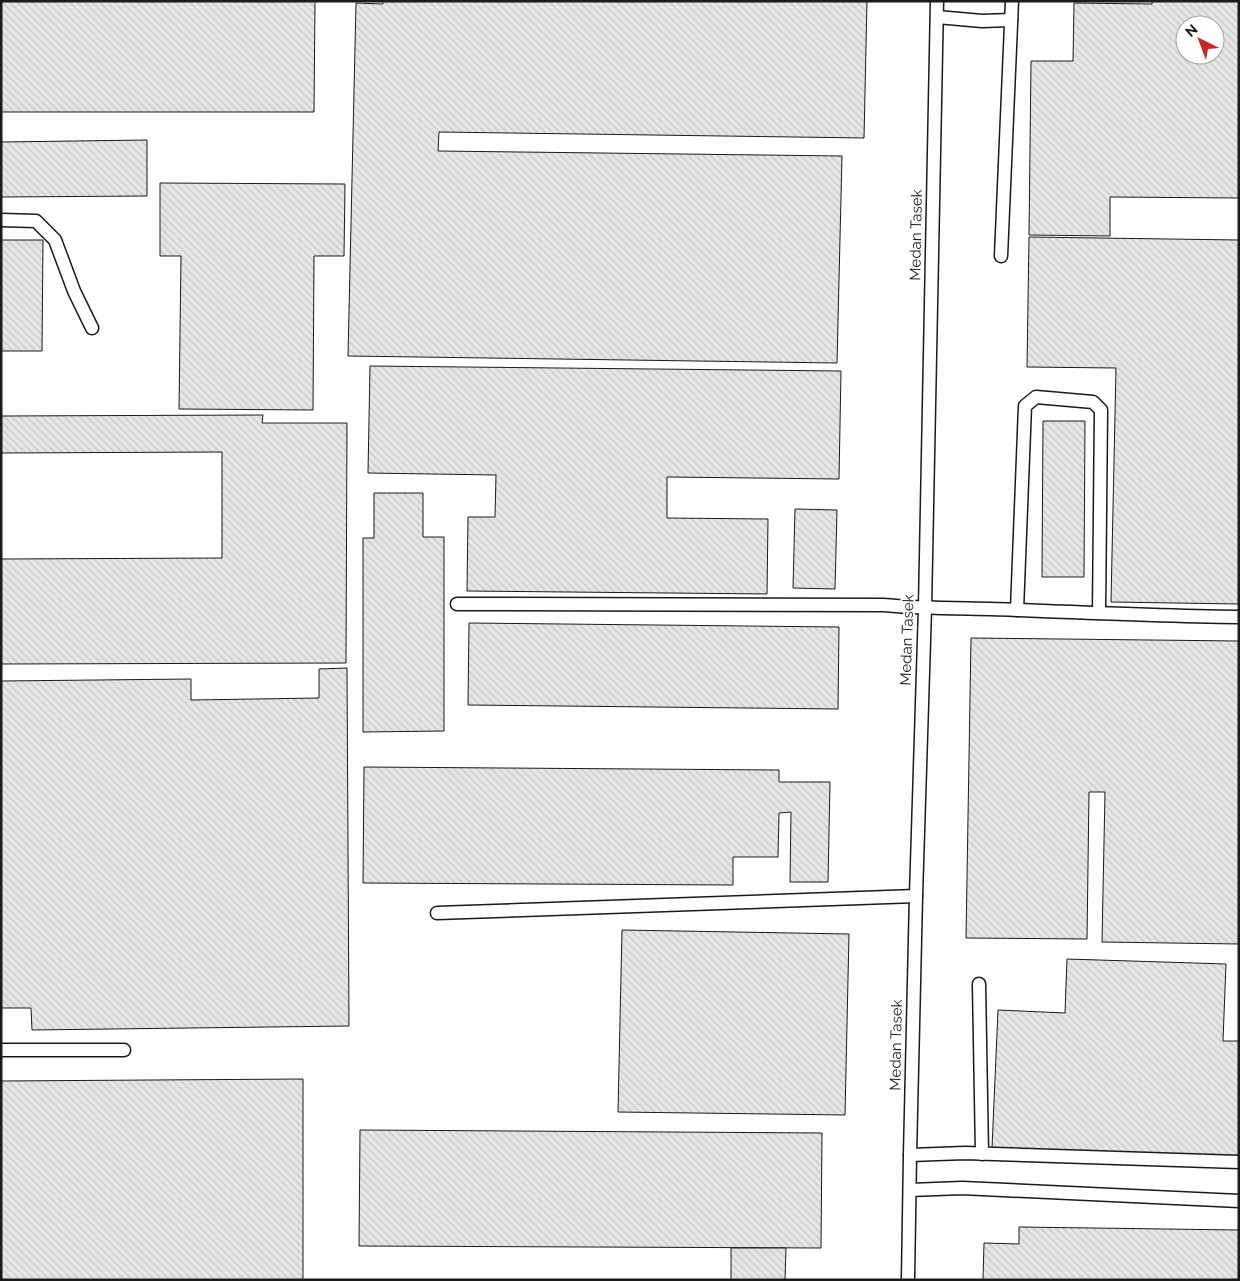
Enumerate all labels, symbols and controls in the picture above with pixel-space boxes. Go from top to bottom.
north arrow [1175,15,1225,65]
text: N [1182,21,1201,40]
street label: Medan Tasek [906,189,926,281]
street label: Medan Tasek [896,594,918,686]
street label: Medan Tasek [886,999,906,1091]

